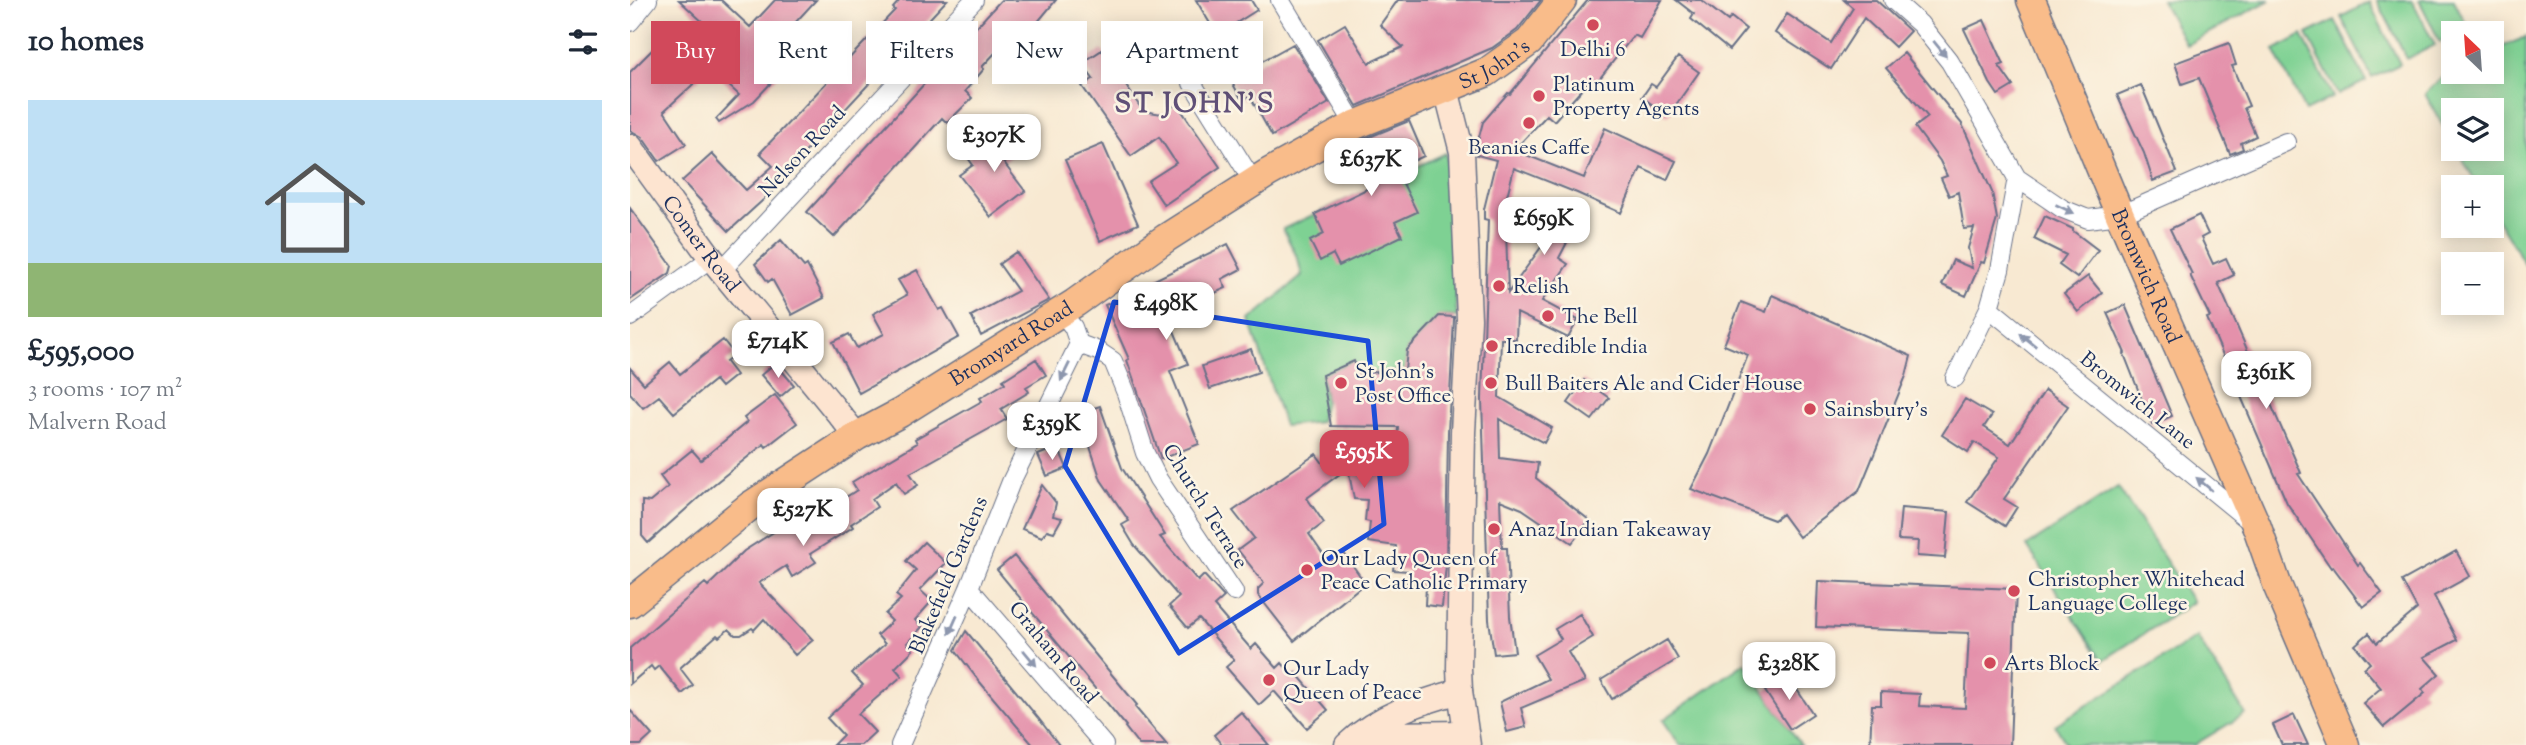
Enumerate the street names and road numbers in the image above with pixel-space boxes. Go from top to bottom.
street label: St John's [1455,33,1537,99]
street label: Nelson Road [753,100,854,205]
street label: Comer Road [654,190,746,300]
street label: Bromwich Road [2102,204,2188,349]
street label: Bromyard Road [944,295,1080,395]
street label: Bromwich Lane [2072,345,2201,458]
street label: Church Terrace [1154,439,1255,575]
street label: Blakefield Gardens [903,492,997,659]
street label: Graham Road [1001,595,1104,711]

